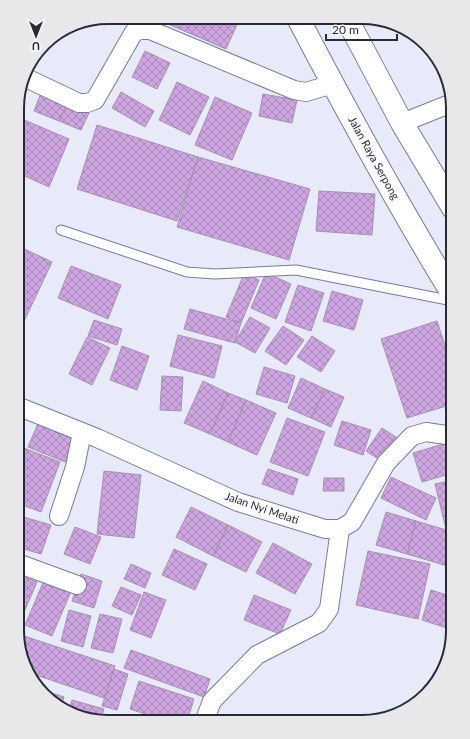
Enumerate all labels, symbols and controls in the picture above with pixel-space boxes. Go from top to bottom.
north arrow [16,16,56,56]
scale bar [326,16,397,42]
text: 20 m [332,22,359,37]
text: U [32,40,40,53]
street label: Jalan Raya Serpong [346,114,403,202]
street label: Jalan Nyi Melati [224,489,301,526]

